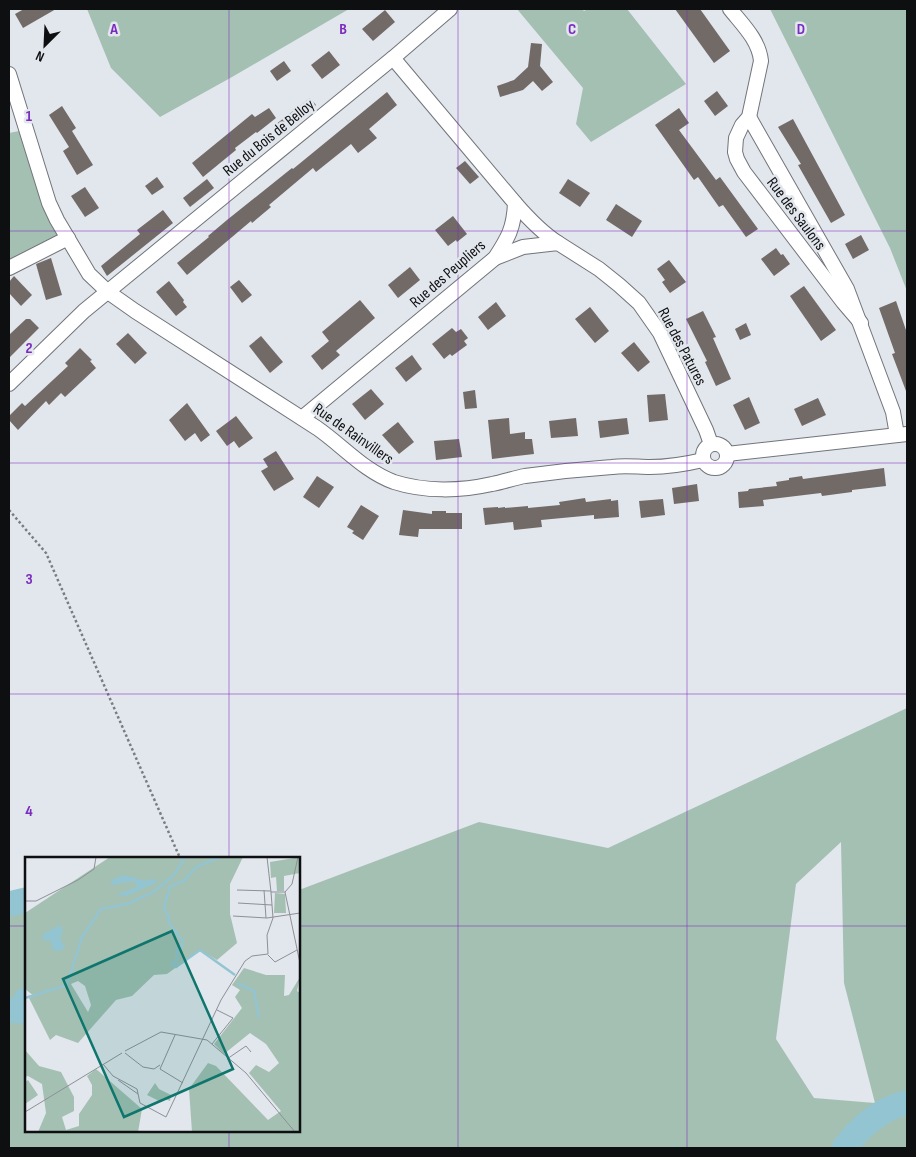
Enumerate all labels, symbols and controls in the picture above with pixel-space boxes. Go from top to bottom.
north arrow [20,20,70,70]
text: A [109,20,118,39]
text: B [339,20,347,39]
text: C [568,20,576,39]
text: D [797,20,805,39]
text: N [33,47,47,66]
street label: Rue du Bois de Belloy [220,96,318,181]
text: 1 [26,107,33,126]
street label: Rue des Saulons [762,174,830,254]
street label: Rue des Peupliers [406,236,490,312]
street label: Rue des Patures [653,305,710,389]
text: 2 [25,339,33,358]
street label: Rue de Rainvillers [309,400,397,469]
text: 3 [25,570,33,589]
text: 4 [25,802,33,821]
inset map [25,857,300,1132]

